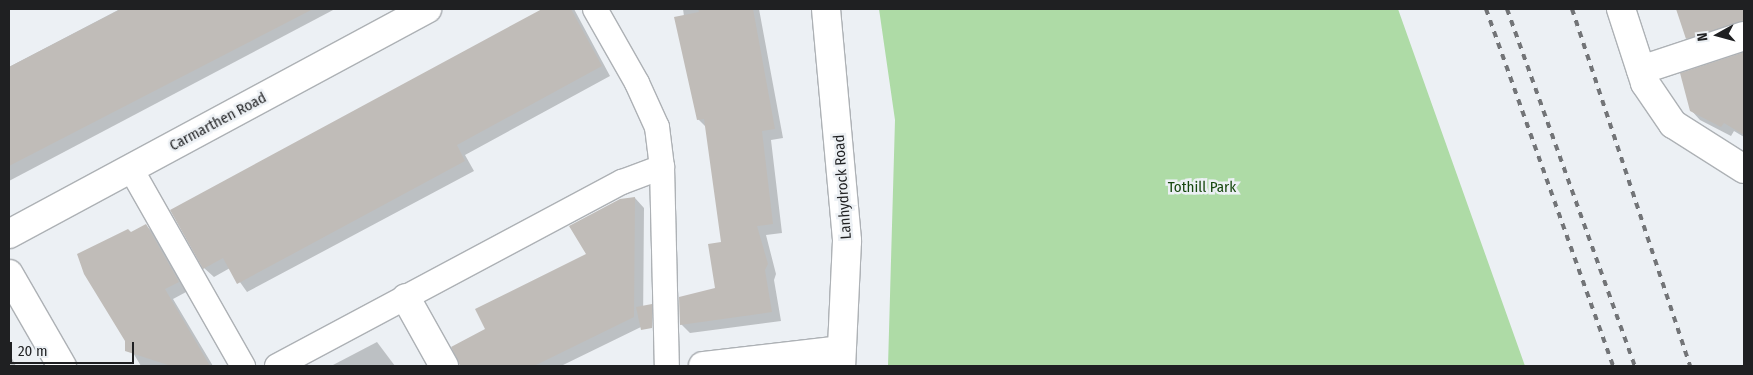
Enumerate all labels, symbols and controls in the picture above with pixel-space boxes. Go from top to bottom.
north arrow [1693,10,1743,60]
text: N [1694,32,1712,42]
street label: Carmarthen Road [167,89,269,155]
street label: Lanhydrock Road [830,134,856,240]
park label: Tothill Park [1168,179,1236,197]
scale bar [12,332,136,364]
text: 20 m [18,342,48,360]

